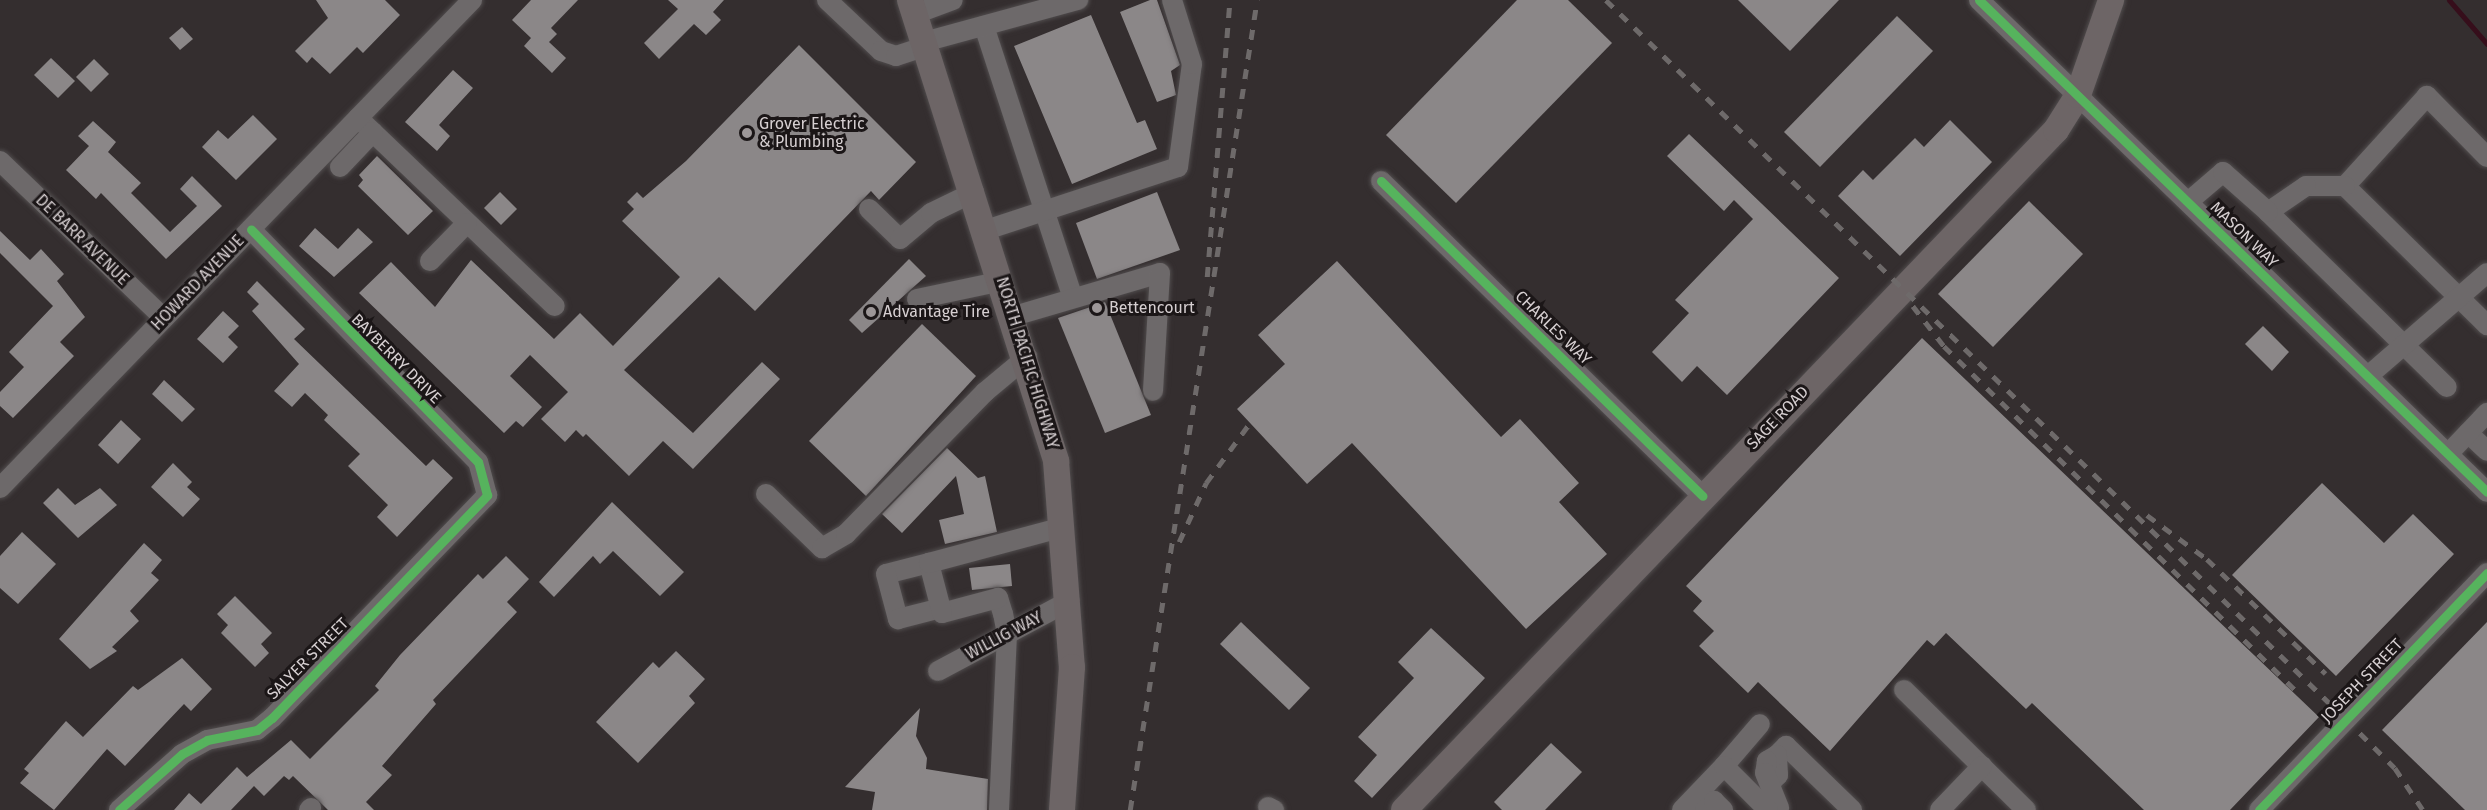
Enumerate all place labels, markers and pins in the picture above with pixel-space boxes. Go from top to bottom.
place label: Grover Electric & Plumbing [759,114,865,152]
marker: Grover Electric & Plumbing [740,126,754,140]
place label: Bettencourt [1109,298,1195,318]
marker: Bettencourt [1090,301,1104,315]
place label: Advantage Tire [883,302,990,322]
marker: Advantage Tire [864,305,878,319]

